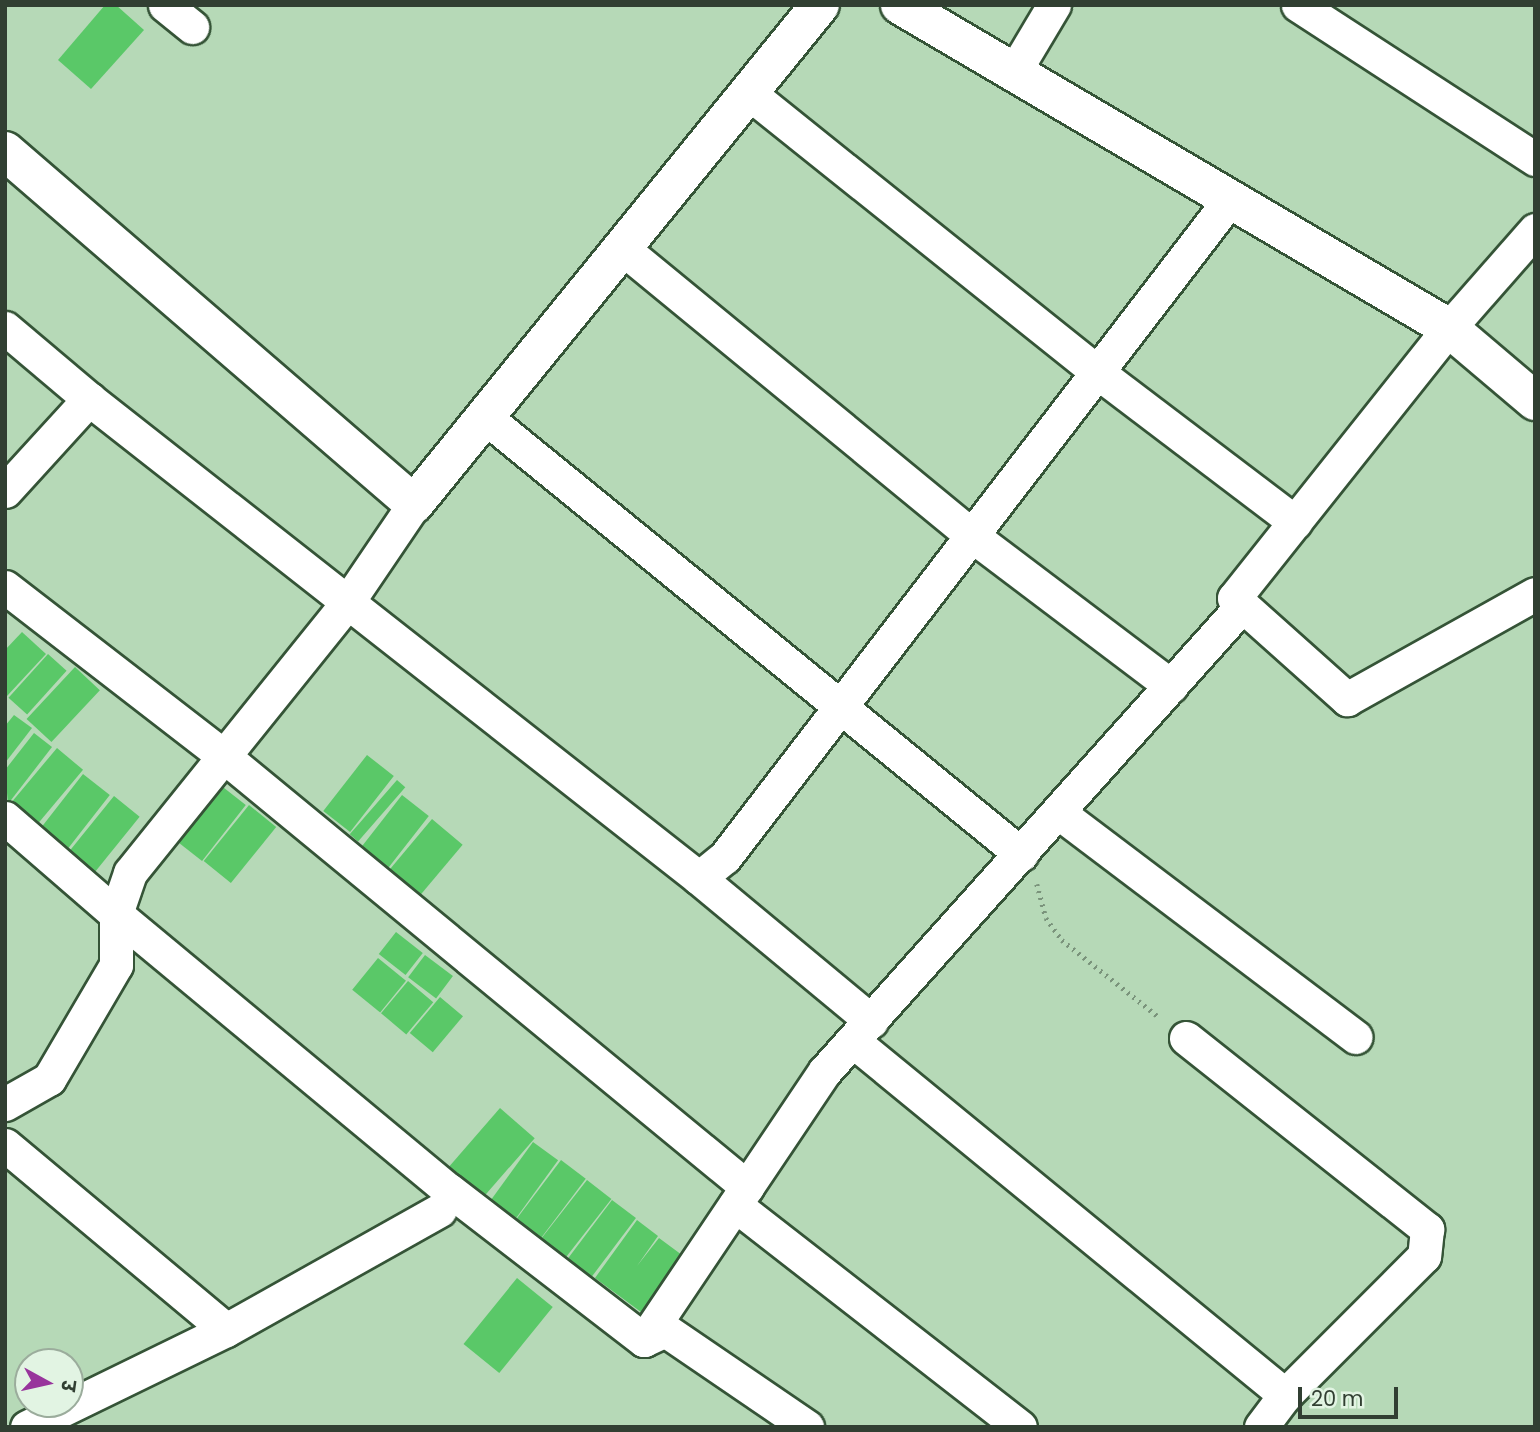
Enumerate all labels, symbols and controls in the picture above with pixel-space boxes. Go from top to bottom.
north arrow [14,1348,84,1418]
scale bar [1302,1372,1402,1416]
text: उ [54,1379,82,1393]
text: 20 m [1311,1384,1364,1413]

